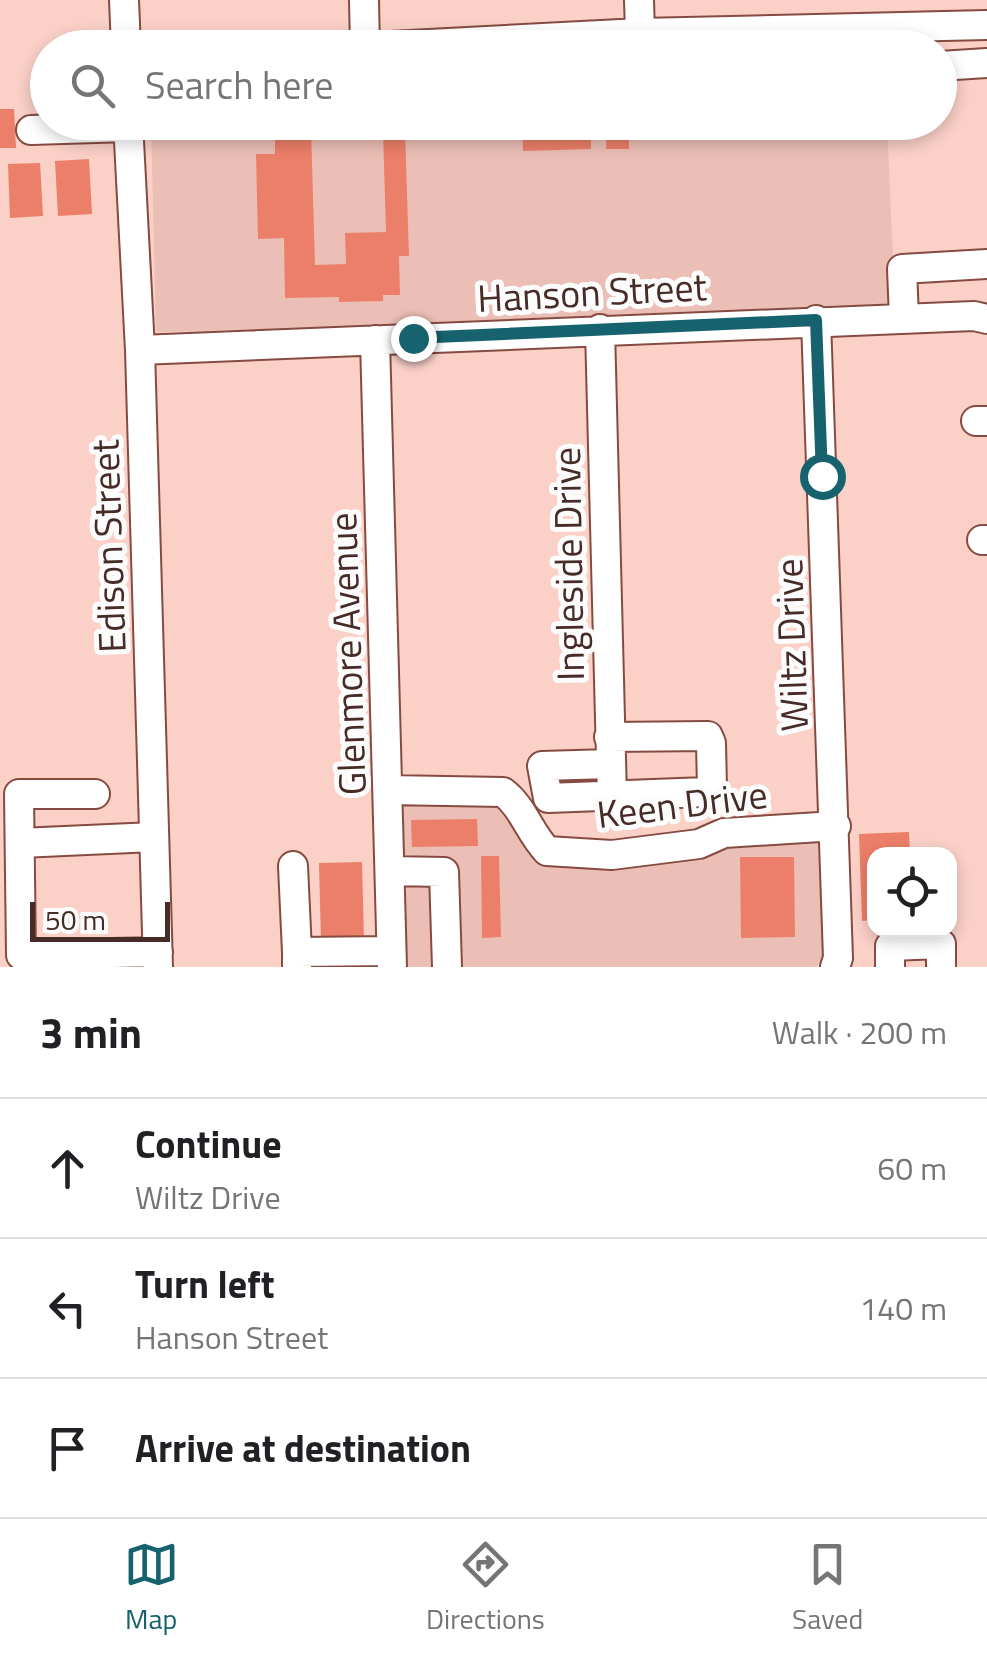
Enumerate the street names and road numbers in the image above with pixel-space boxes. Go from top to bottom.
street label: Hanson Street [476,257,708,327]
street label: Edison Street [75,438,141,654]
street label: Ingleside Drive [537,447,599,681]
street label: Glenmore Avenue [313,512,381,796]
street label: Wiltz Drive [759,558,823,732]
street label: Keen Drive [593,765,771,843]

